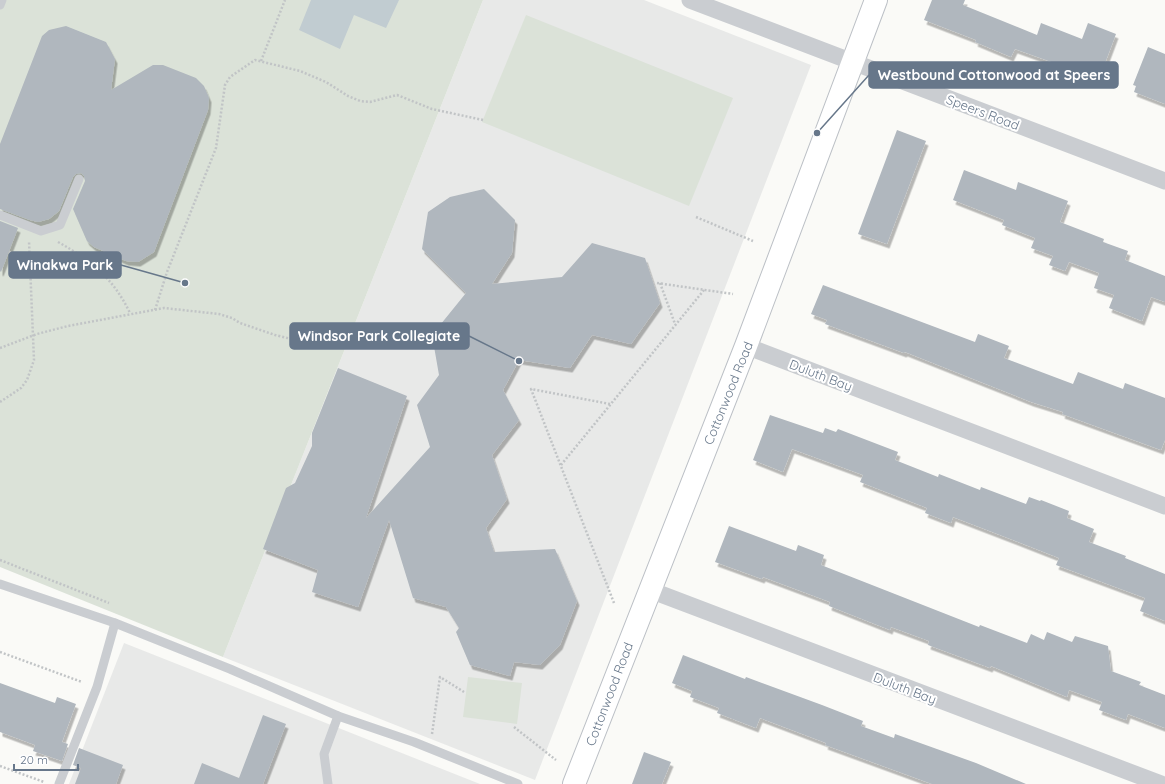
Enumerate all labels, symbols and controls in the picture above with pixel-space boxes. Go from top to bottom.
callout: Westbound Cottonwood at Speers [869,62,1118,88]
text: Westbound Cottonwood at Speers [878,66,1110,84]
street label: Speers Road [944,91,1022,133]
callout: Winakwa Park [9,252,121,278]
text: Winakwa Park [17,256,113,274]
callout: Windsor Park Collegiate [290,323,469,349]
text: Windsor Park Collegiate [298,327,460,345]
street label: Cottonwood Road [700,339,756,447]
street label: Duluth Bay [787,356,855,394]
street label: Cottonwood Road [582,640,636,748]
street label: Duluth Bay [871,669,939,707]
scale bar [14,746,78,772]
text: 20 m [20,752,48,767]

